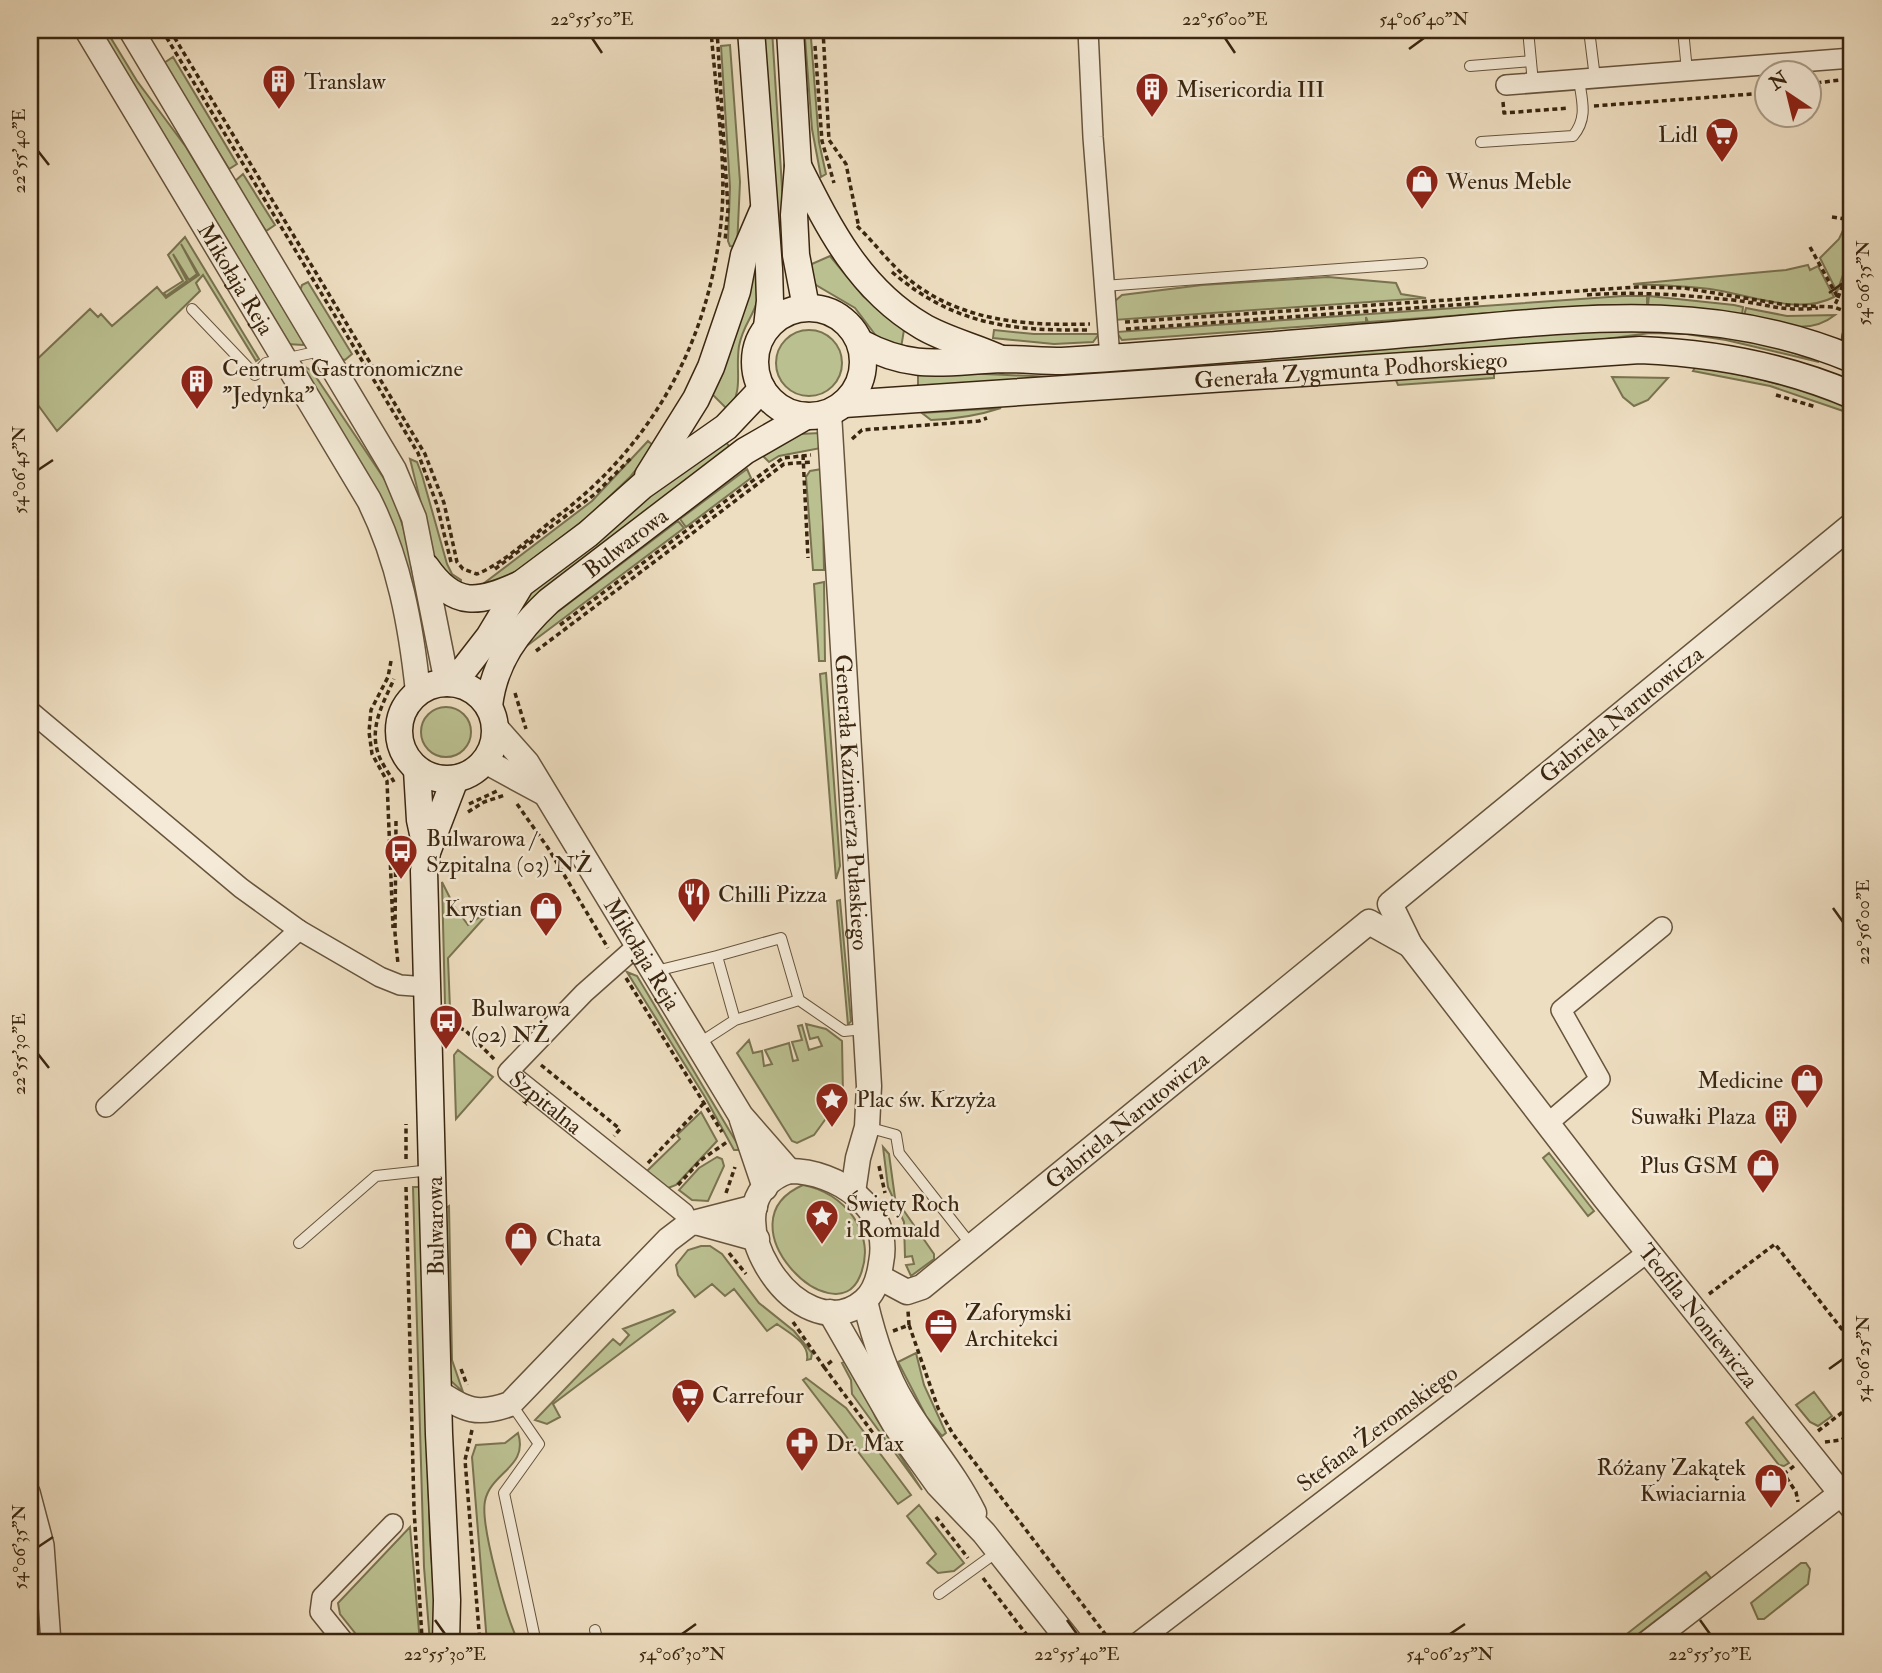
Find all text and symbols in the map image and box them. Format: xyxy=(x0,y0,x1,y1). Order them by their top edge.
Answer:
text: 22°55'50"E xyxy=(551,8,633,31)
text: 22°56'00"E xyxy=(1182,8,1268,31)
text: 54°06'40"N xyxy=(1379,8,1469,31)
north arrow xyxy=(1752,60,1822,130)
building icon: Translaw xyxy=(260,62,298,111)
text: N xyxy=(1764,66,1793,96)
place label: Translaw xyxy=(304,67,386,96)
building icon: Misericordia III xyxy=(1133,70,1171,119)
place label: Misericordia III xyxy=(1176,75,1325,104)
text: 22°55'40"E xyxy=(8,109,31,193)
supermarket icon: Lidl xyxy=(1703,115,1741,164)
place label: Lidl xyxy=(1658,120,1698,149)
shop icon: Wenus Meble xyxy=(1403,162,1441,211)
place label: Wenus Meble xyxy=(1445,167,1572,196)
street label: Mikołaja Reja xyxy=(191,218,281,341)
text: 54°06'35"N xyxy=(1852,240,1875,326)
street label: Generała Zygmunta Podhorskiego xyxy=(1193,345,1508,395)
place label: Centrum Gastronomiczne "Jedynka" xyxy=(222,354,463,409)
building icon: Centrum Gastronomiczne "Jedynka" xyxy=(178,362,216,411)
text: 54°06'45"N xyxy=(8,426,31,514)
street label: Bulwarowa xyxy=(578,501,674,585)
street label: Gabriela Narutowicza xyxy=(1533,639,1710,789)
street label: Generała Kazimierza Pułaskiego xyxy=(828,653,875,951)
place label: Bulwarowa / Szpitalna (03) NŻ xyxy=(426,824,592,880)
bus stop icon: Bulwarowa / Szpitalna (03) NŻ xyxy=(382,832,420,881)
restaurant icon: Chilli Pizza xyxy=(675,875,713,924)
text: 22°56'00"E xyxy=(1852,879,1875,965)
place label: Chilli Pizza xyxy=(718,880,828,909)
shop icon: Krystian xyxy=(527,889,565,938)
street label: Mikołaja Reja xyxy=(597,893,688,1016)
place label: Krystian xyxy=(444,894,522,923)
place label: Bulwarowa (02) NŻ xyxy=(471,994,571,1049)
bus stop icon: Bulwarowa (02) NŻ xyxy=(427,1002,465,1051)
text: 22°55'30"E xyxy=(8,1013,31,1095)
street label: Gabriela Narutowicza xyxy=(1039,1044,1215,1196)
shop icon: Medicine xyxy=(1788,1061,1826,1110)
street label: Szpitalna xyxy=(503,1065,588,1141)
place label: Medicine xyxy=(1697,1066,1783,1095)
place icon: Plac św. Krzyża xyxy=(813,1080,851,1129)
place label: Plac św. Krzyża xyxy=(856,1085,997,1114)
building icon: Suwałki Plaza xyxy=(1762,1097,1800,1146)
place label: Suwałki Plaza xyxy=(1631,1102,1757,1131)
shop icon: Plus GSM xyxy=(1744,1146,1782,1195)
place label: Plus GSM xyxy=(1640,1151,1738,1180)
street label: Bulwarowa xyxy=(420,1176,451,1276)
place label: Święty Roch i Romuald xyxy=(846,1189,959,1244)
place icon: Święty Roch i Romuald xyxy=(803,1197,841,1246)
shop icon: Chata xyxy=(502,1219,540,1268)
place label: Chata xyxy=(546,1224,602,1253)
street label: Teofila Noniewicza xyxy=(1632,1238,1765,1394)
place label: Zaforymski Architekci xyxy=(964,1298,1072,1353)
office icon: Zaforymski Architekci xyxy=(922,1306,960,1355)
text: 54°06'25"N xyxy=(1852,1315,1875,1403)
street label: Stefana Żeromskiego xyxy=(1291,1358,1464,1498)
supermarket icon: Carrefour xyxy=(669,1376,707,1425)
place label: Carrefour xyxy=(712,1381,804,1410)
pharmacy icon: Dr. Max xyxy=(783,1424,821,1473)
place label: Dr. Max xyxy=(826,1429,904,1458)
place label: Różany Zakątek Kwiaciarnia xyxy=(1597,1453,1747,1508)
shop icon: Różany Zakątek Kwiaciarnia xyxy=(1752,1461,1790,1510)
text: 54°06'35"N xyxy=(8,1504,31,1590)
text: 22°55'30"E xyxy=(404,1643,486,1666)
text: 54°06'30"N xyxy=(639,1643,725,1666)
text: 22°55'40"E xyxy=(1035,1643,1119,1666)
text: 54°06'25"N xyxy=(1406,1643,1494,1666)
text: 22°55'50"E xyxy=(1669,1643,1751,1666)

